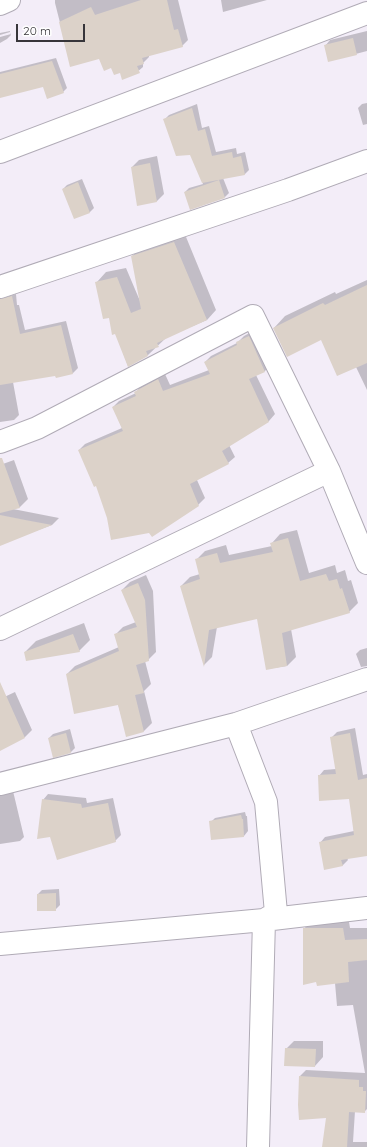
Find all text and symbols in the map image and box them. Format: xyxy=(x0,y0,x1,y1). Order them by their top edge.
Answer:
scale bar xyxy=(18,16,87,42)
text: 20 m xyxy=(23,23,51,38)

